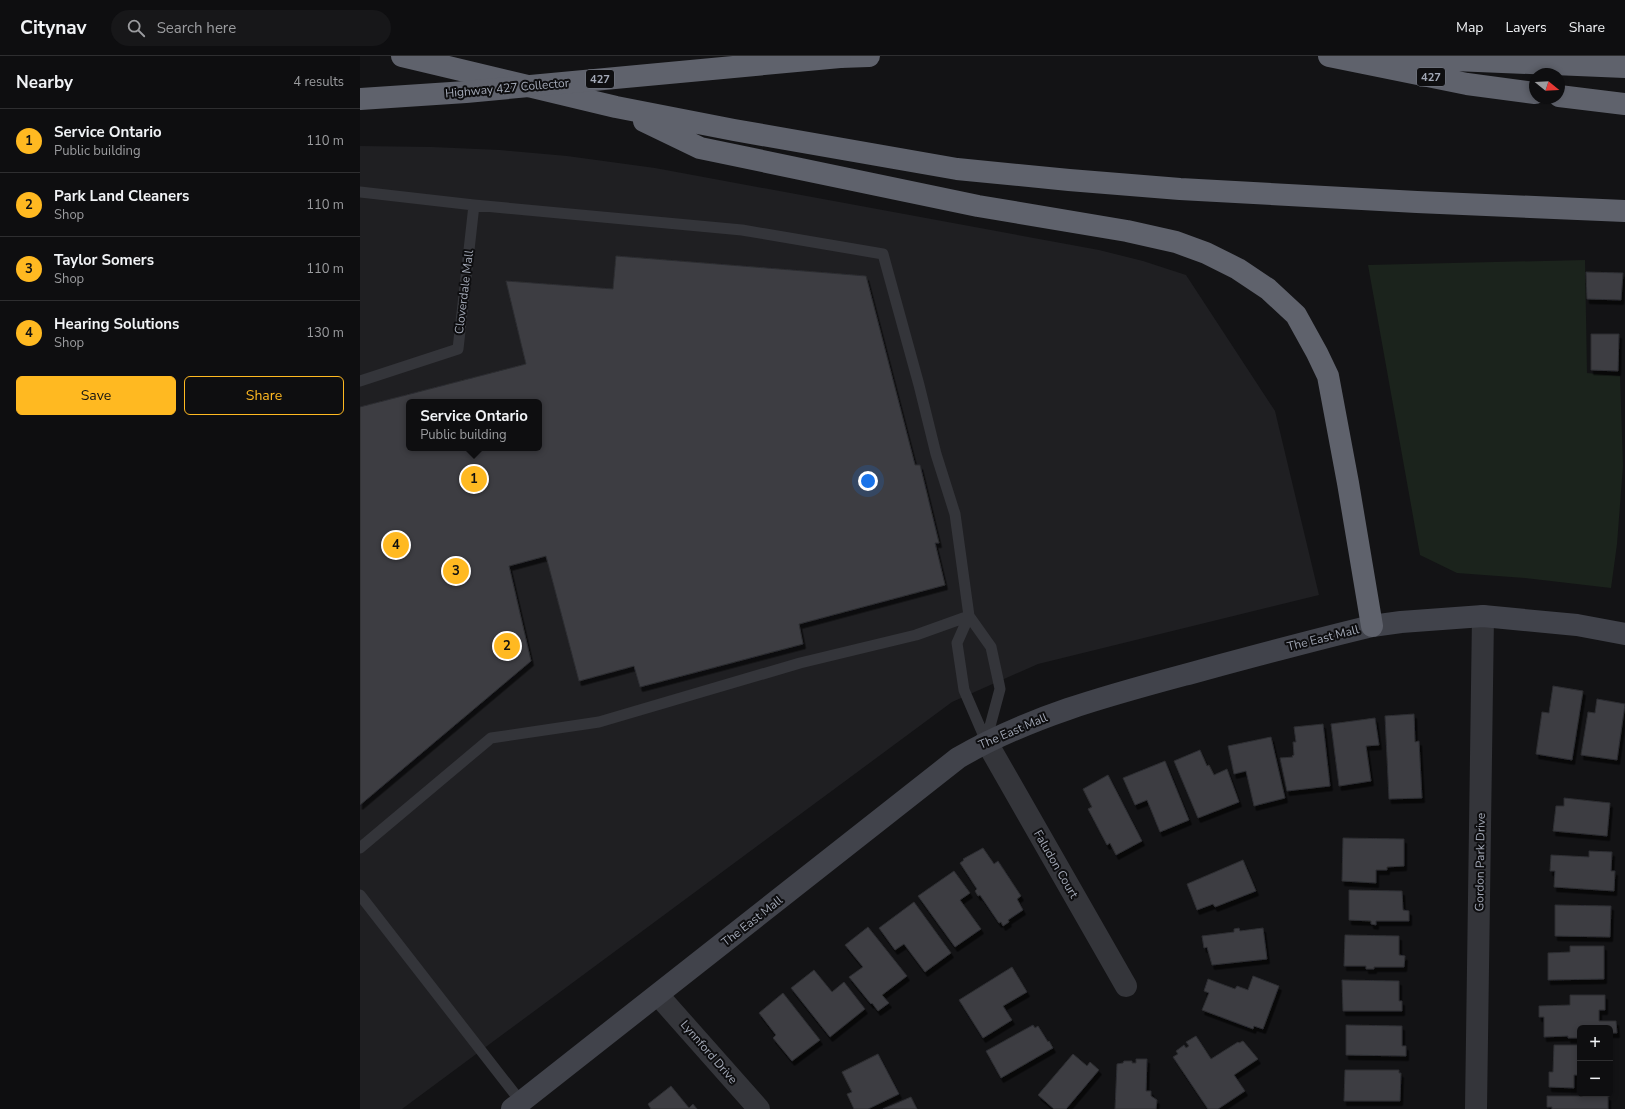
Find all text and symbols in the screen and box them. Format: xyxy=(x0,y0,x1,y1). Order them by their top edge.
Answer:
search box xyxy=(111,10,391,46)
text: Citynav xyxy=(20,15,87,41)
icon: search xyxy=(125,17,147,39)
text: Search here xyxy=(157,18,236,38)
text: Map xyxy=(1456,18,1483,37)
text: Layers xyxy=(1505,18,1547,37)
text: Share xyxy=(1569,18,1605,37)
road number: 427 xyxy=(1417,68,1445,86)
north arrow xyxy=(1529,68,1565,104)
road number: 427 xyxy=(586,70,614,88)
text: Nearby xyxy=(16,71,73,94)
text: 4 results xyxy=(293,73,344,91)
street label: Highway 427 Collector xyxy=(444,75,570,101)
text: Service Ontario xyxy=(54,122,162,142)
text: 1 xyxy=(25,132,33,150)
text: 110 m xyxy=(306,132,344,150)
text: Public building xyxy=(54,142,141,160)
text: Park Land Cleaners xyxy=(54,186,189,206)
text: 2 xyxy=(25,196,33,214)
text: 110 m xyxy=(306,196,344,214)
text: Shop xyxy=(54,206,84,224)
street label: Cloverdale Mall xyxy=(451,248,477,335)
text: Taylor Somers xyxy=(54,250,154,270)
text: 3 xyxy=(25,260,33,278)
text: 110 m xyxy=(306,260,344,278)
text: Shop xyxy=(54,270,84,288)
text: Hearing Solutions xyxy=(54,314,179,334)
text: 4 xyxy=(25,324,33,342)
text: 130 m xyxy=(306,324,344,342)
text: Shop xyxy=(54,334,84,352)
button: Save xyxy=(16,376,176,415)
button: Share xyxy=(184,376,344,415)
popup xyxy=(406,399,542,451)
text: Service Ontario xyxy=(420,406,528,426)
text: Public building xyxy=(420,426,507,444)
pin: 1 xyxy=(461,464,487,494)
your location xyxy=(858,471,878,491)
pin: 4 xyxy=(383,530,409,560)
pin: 3 xyxy=(443,556,469,586)
street label: The East Mall xyxy=(1285,621,1361,655)
pin: 2 xyxy=(494,631,520,661)
street label: The East Mall xyxy=(976,709,1050,753)
street label: Gordon Park Drive xyxy=(1471,813,1489,911)
street label: Faludon Court xyxy=(1030,827,1082,902)
street label: The East Mall xyxy=(718,892,786,950)
street label: Lynnford Drive xyxy=(677,1017,741,1087)
map controls xyxy=(1577,1025,1613,1097)
button: + xyxy=(1577,1025,1613,1061)
button: − xyxy=(1577,1061,1613,1097)

